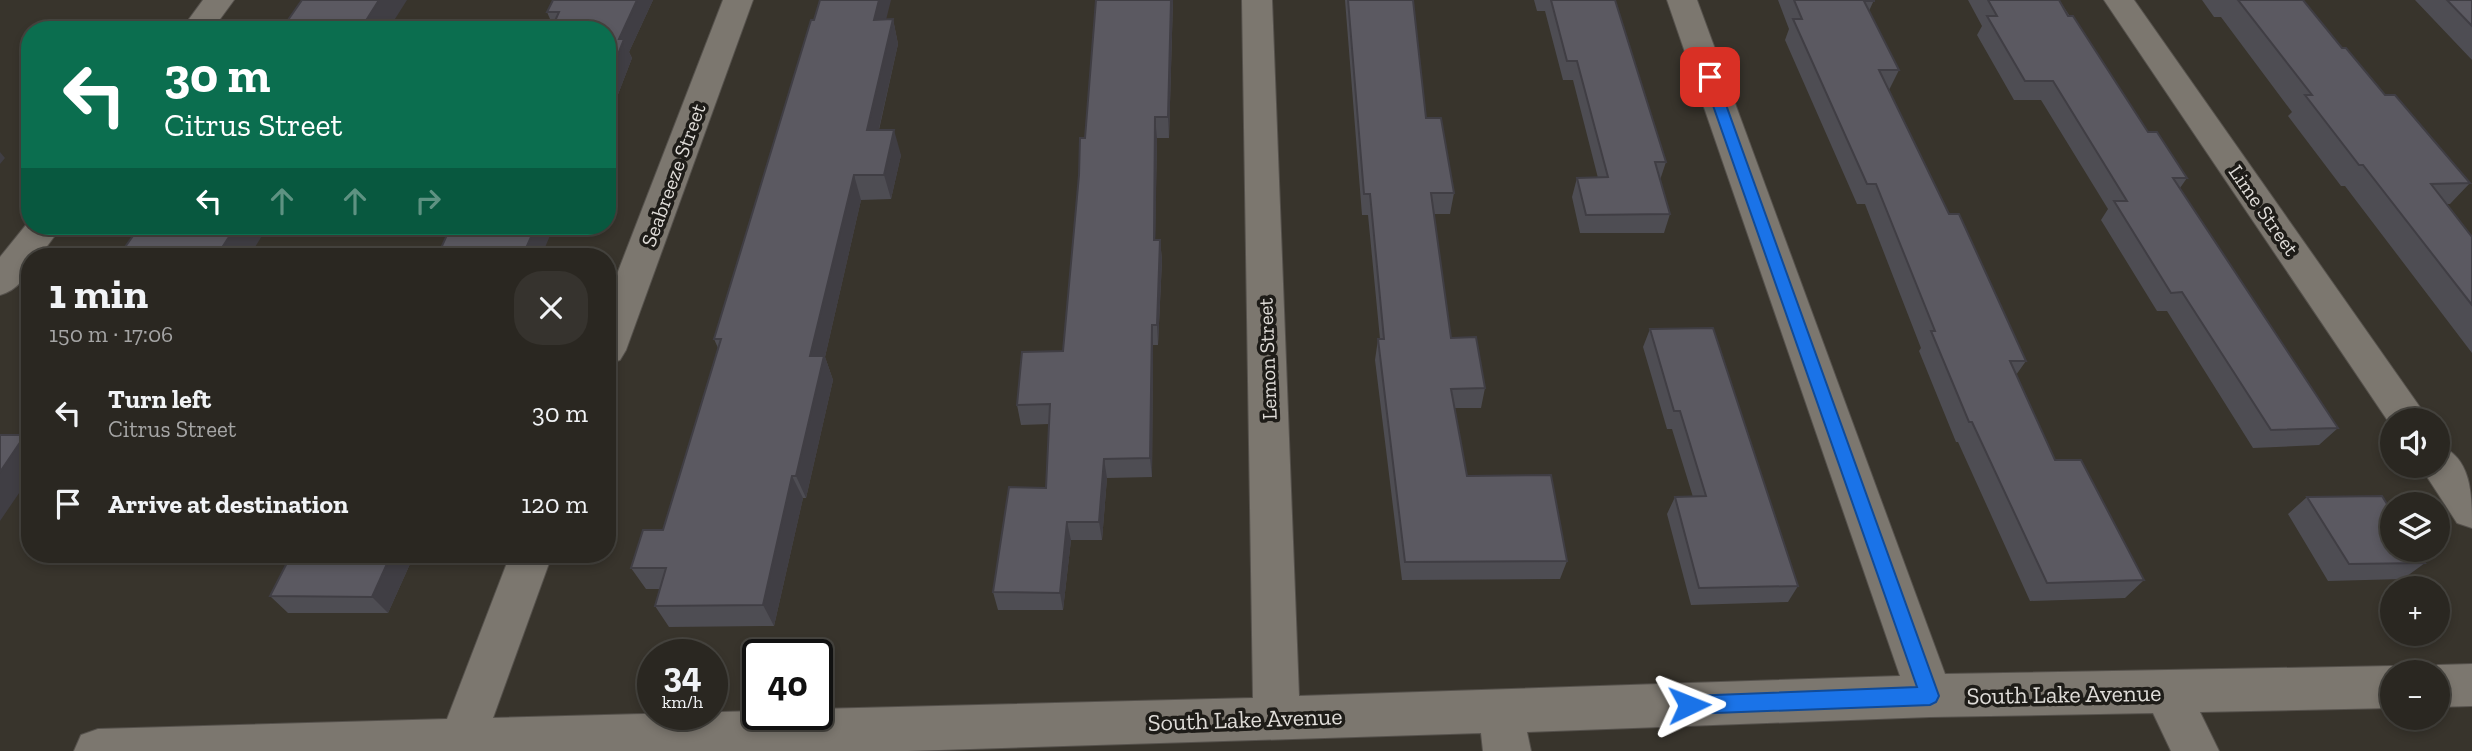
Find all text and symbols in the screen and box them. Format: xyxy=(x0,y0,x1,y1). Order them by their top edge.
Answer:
text: 30 m xyxy=(164,46,270,105)
pin xyxy=(1680,47,1740,107)
icon: left xyxy=(49,49,140,140)
icon: arrive xyxy=(1691,58,1729,96)
street label: Seabreeze Street xyxy=(635,100,711,250)
text: Citrus Street xyxy=(164,106,343,144)
street label: Lime Street xyxy=(2224,160,2305,261)
icon: left xyxy=(190,182,228,220)
icon: ahead xyxy=(263,182,301,220)
icon: ahead xyxy=(336,182,374,220)
icon: right xyxy=(409,182,447,220)
text: 1 min xyxy=(49,268,148,319)
button: close xyxy=(514,271,588,345)
street label: Lemon Street xyxy=(1252,297,1282,421)
text: 150 m · 17:06 xyxy=(49,320,173,348)
text: Turn left xyxy=(108,383,211,415)
icon: left xyxy=(49,394,87,432)
text: 30 m xyxy=(532,397,588,429)
map controls xyxy=(2380,408,2450,730)
button: sound xyxy=(2380,408,2450,478)
text: Citrus Street xyxy=(108,415,236,443)
icon: arrive xyxy=(49,485,87,523)
text: Arrive at destination xyxy=(108,488,348,520)
text: 120 m xyxy=(521,488,588,520)
button: layers xyxy=(2380,492,2450,562)
button: + xyxy=(2380,576,2450,646)
speed limit sign: 40 xyxy=(742,639,833,730)
text: 34 xyxy=(663,654,702,696)
button: − xyxy=(2380,660,2450,730)
position arrow xyxy=(1652,668,1726,742)
street label: South Lake Avenue xyxy=(1966,678,2162,710)
text: km/h xyxy=(662,691,703,713)
street label: South Lake Avenue xyxy=(1147,701,1343,737)

